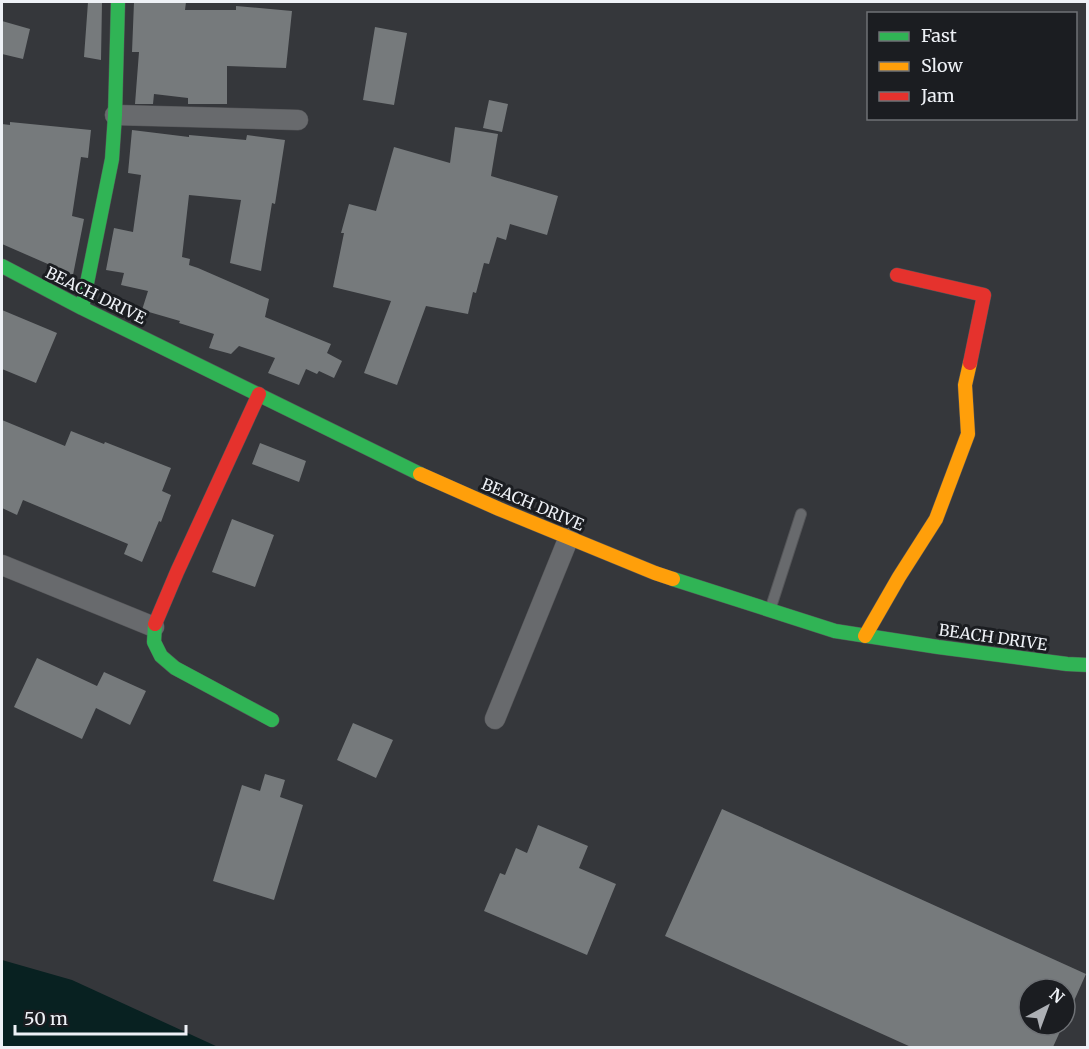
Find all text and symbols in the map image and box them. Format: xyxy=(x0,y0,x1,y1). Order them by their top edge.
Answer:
legend xyxy=(867,12,1077,120)
text: Fast xyxy=(921,24,957,47)
text: Slow xyxy=(921,54,964,77)
text: Jam xyxy=(920,84,955,107)
street label: BEACH DRIVE xyxy=(42,262,150,328)
street label: BEACH DRIVE xyxy=(479,473,588,535)
street label: BEACH DRIVE xyxy=(937,619,1049,655)
north arrow xyxy=(1017,977,1077,1037)
text: N xyxy=(1046,984,1068,1008)
scale bar xyxy=(15,998,186,1036)
text: 50 m xyxy=(24,1007,68,1030)

